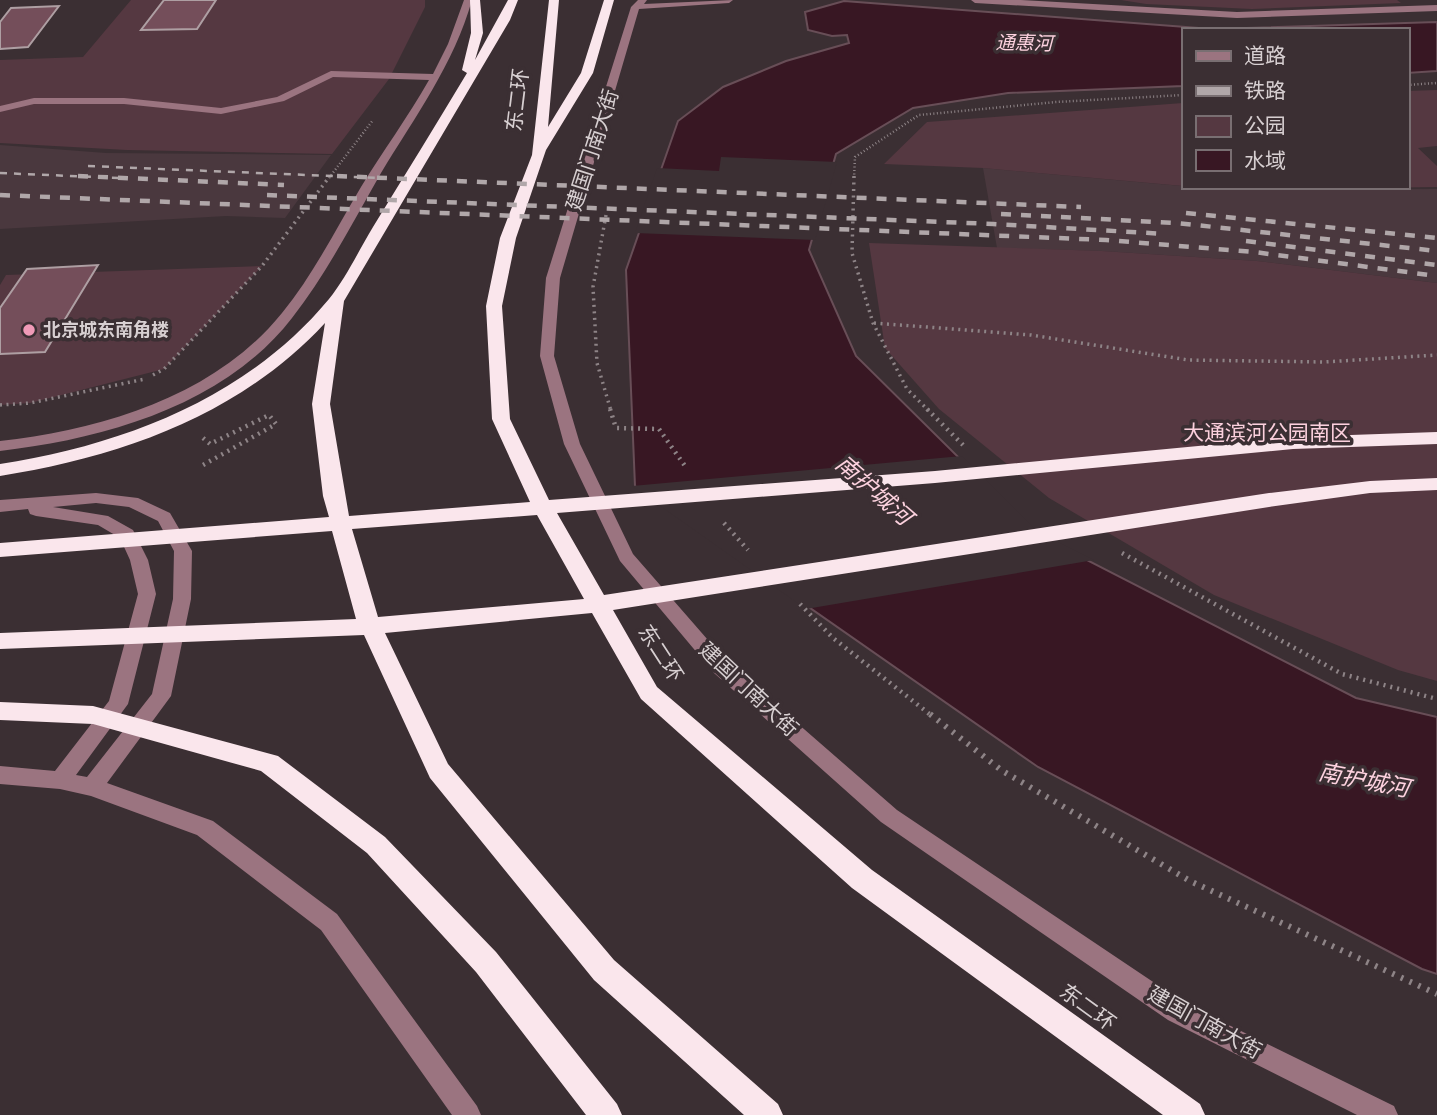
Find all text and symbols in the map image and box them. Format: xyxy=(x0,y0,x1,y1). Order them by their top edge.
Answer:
legend xyxy=(1182,28,1409,189)
water label: 通惠河 xyxy=(995,31,1057,55)
text: 道路 xyxy=(1244,43,1286,68)
street label: 东二环 xyxy=(501,67,533,133)
text: 铁路 xyxy=(1244,78,1286,103)
street label: 建国门南大街 xyxy=(561,86,623,214)
text: 公园 xyxy=(1244,113,1286,138)
text: 水域 xyxy=(1244,148,1286,173)
place label: 北京城东南角楼 xyxy=(43,319,169,341)
marker: 北京城东南角楼 xyxy=(21,322,37,338)
park label: 大通滨河公园南区 xyxy=(1183,420,1351,445)
water label: 南护城河 xyxy=(830,449,921,533)
street label: 东二环 xyxy=(633,620,689,686)
street label: 建国门南大街 xyxy=(694,637,804,741)
water label: 南护城河 xyxy=(1316,757,1416,803)
street label: 东二环 xyxy=(1055,978,1121,1036)
street label: 建国门南大街 xyxy=(1144,981,1266,1063)

